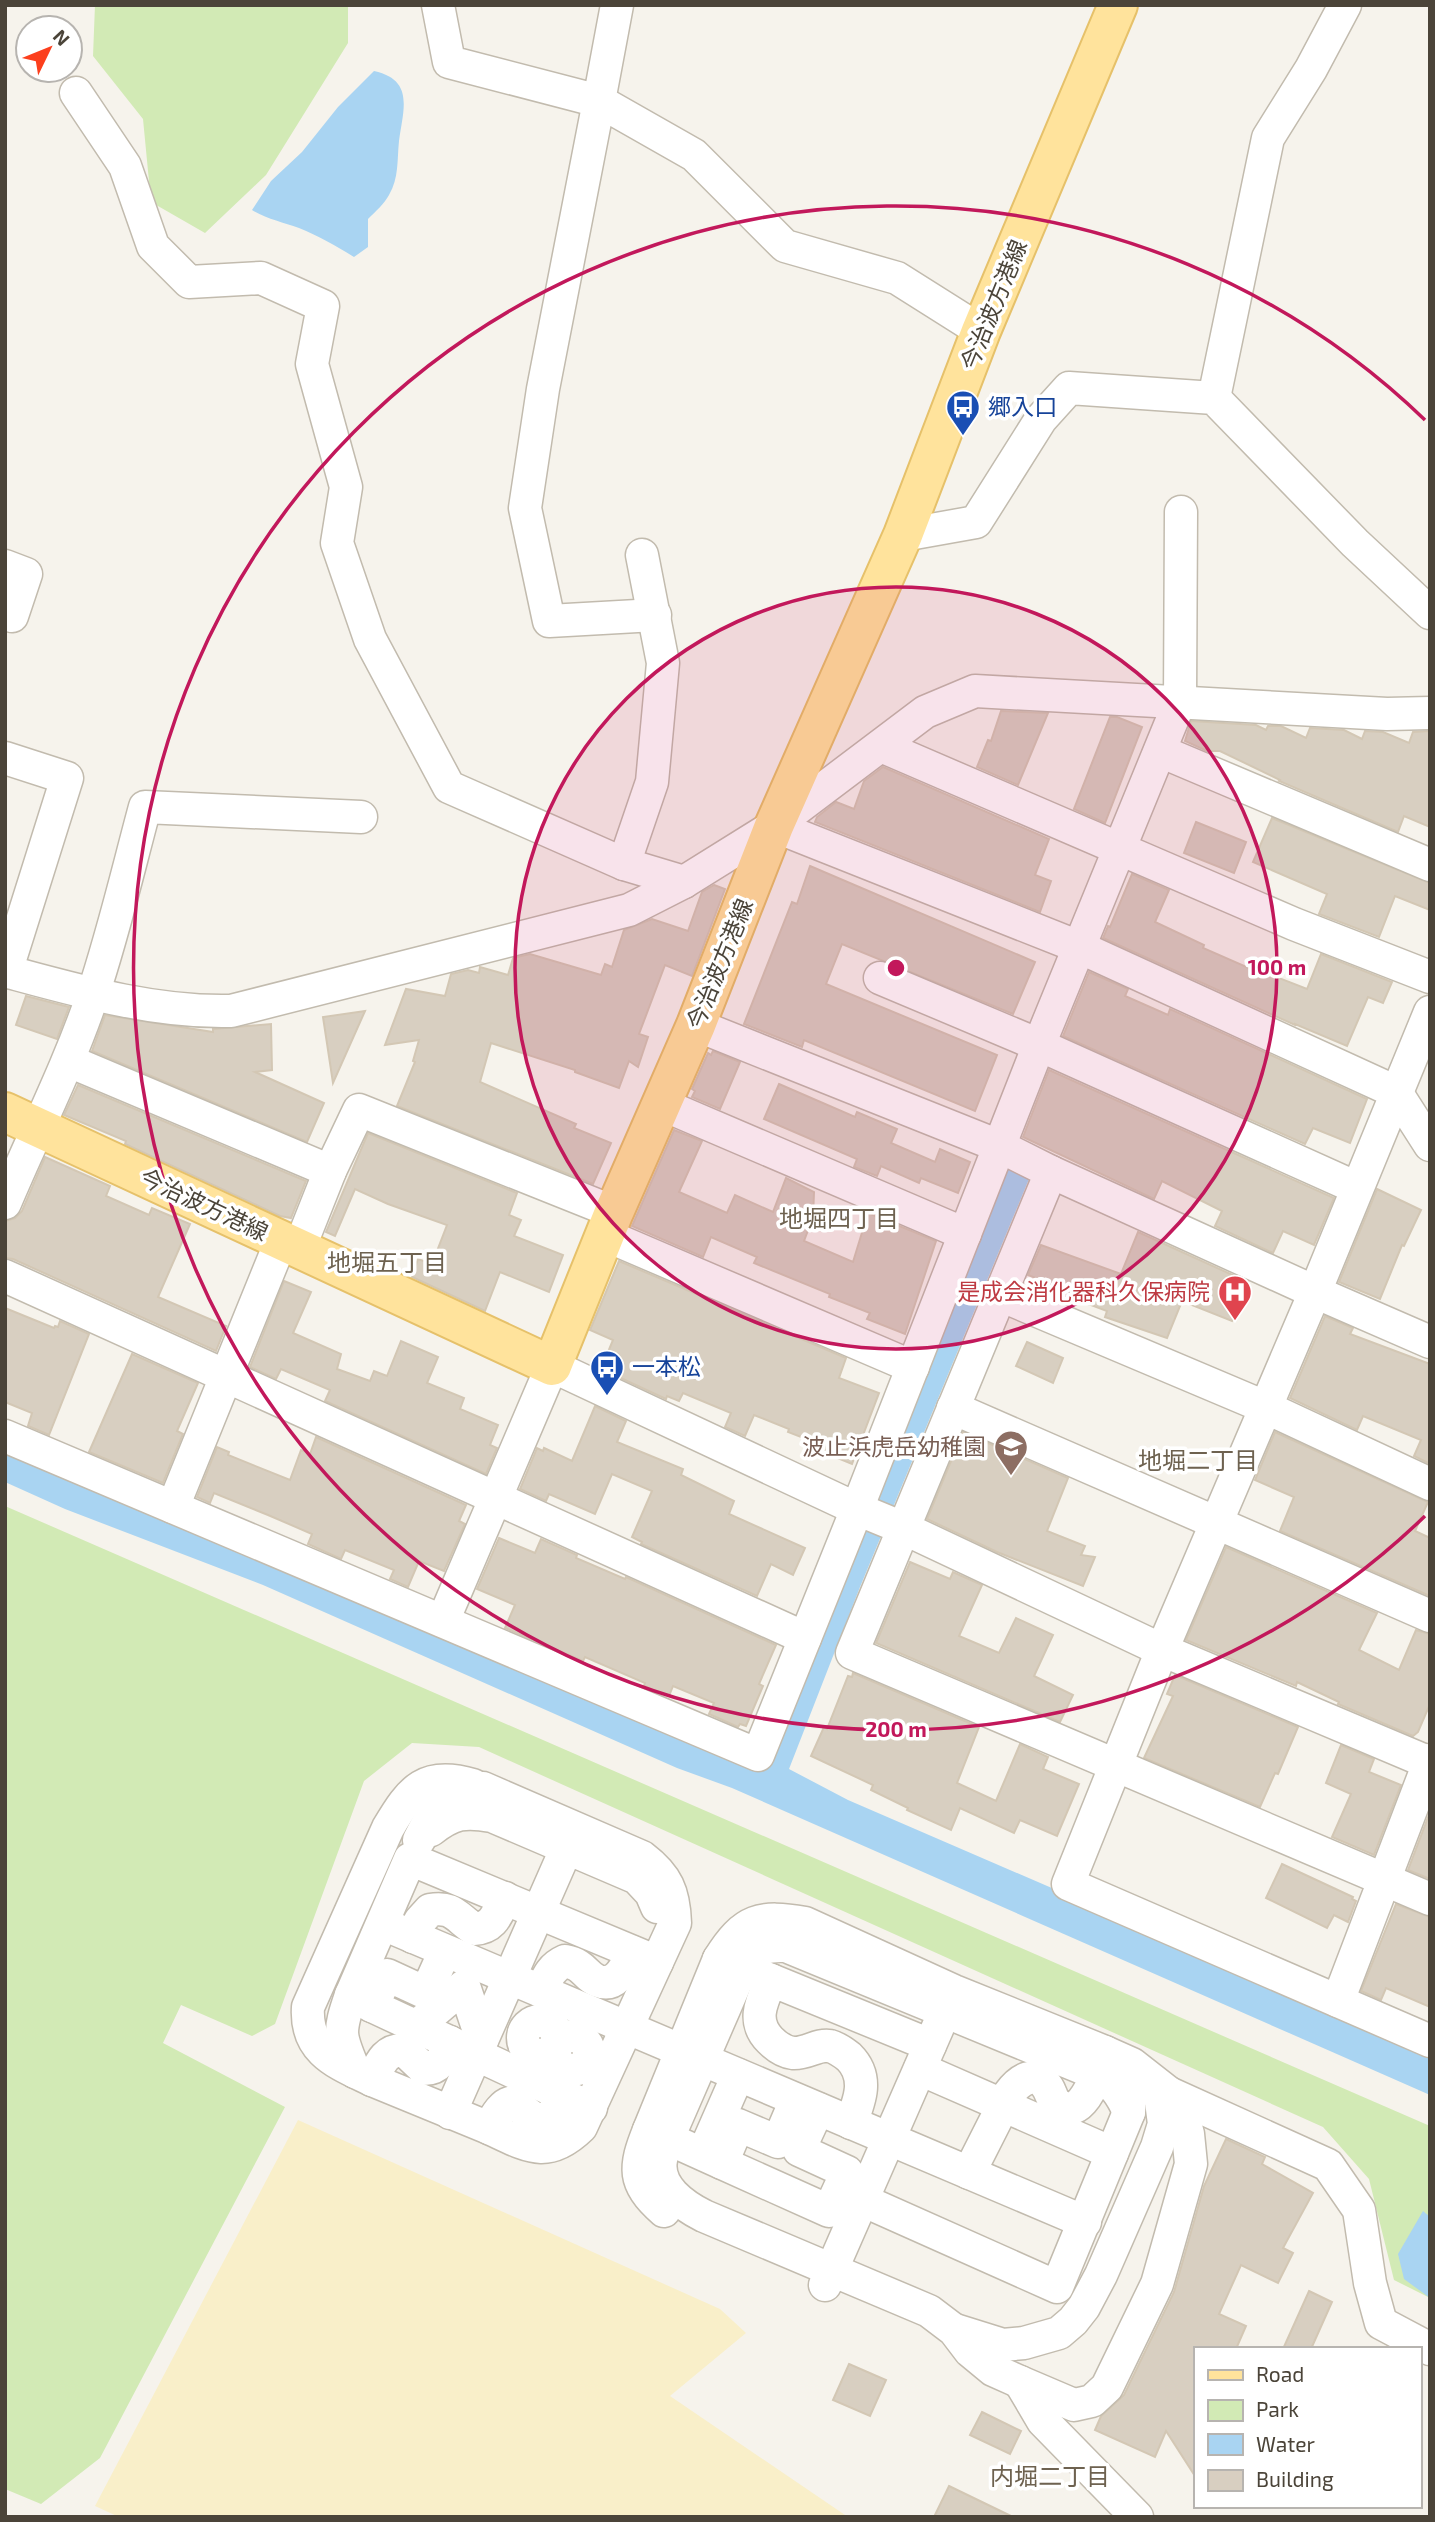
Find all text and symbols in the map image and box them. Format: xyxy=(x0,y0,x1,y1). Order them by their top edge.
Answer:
north arrow xyxy=(14,14,84,84)
text: N xyxy=(49,24,75,50)
street label: 今治波方港線 xyxy=(954,235,1032,374)
bus stop icon: 郷入口 xyxy=(944,388,982,437)
place label: 郷入口 xyxy=(988,392,1057,420)
street label: 今治波方港線 xyxy=(680,894,758,1033)
text: 100 m xyxy=(1248,954,1306,979)
centre of rings xyxy=(884,956,908,980)
street label: 今治波方港線 xyxy=(136,1162,273,1246)
district label: 地堀四丁目 xyxy=(779,1203,899,1232)
district label: 地堀五丁目 xyxy=(327,1247,447,1276)
hospital icon: 是成会消化器科久保病院 xyxy=(1216,1273,1254,1322)
place label: 是成会消化器科久保病院 xyxy=(957,1277,1210,1305)
bus stop icon: 一本松 xyxy=(588,1348,626,1397)
place label: 一本松 xyxy=(632,1352,701,1380)
school or university icon: 波止浜虎岳幼稚園 xyxy=(992,1428,1030,1477)
place label: 波止浜虎岳幼稚園 xyxy=(802,1432,986,1460)
district label: 地堀二丁目 xyxy=(1138,1445,1258,1474)
text: 200 m xyxy=(865,1716,927,1741)
legend xyxy=(1194,2347,1421,2508)
text: Road xyxy=(1256,2361,1304,2386)
text: Park xyxy=(1256,2396,1299,2421)
text: Water xyxy=(1256,2431,1315,2456)
district label: 内堀二丁目 xyxy=(990,2461,1110,2490)
text: Building xyxy=(1256,2466,1334,2491)

